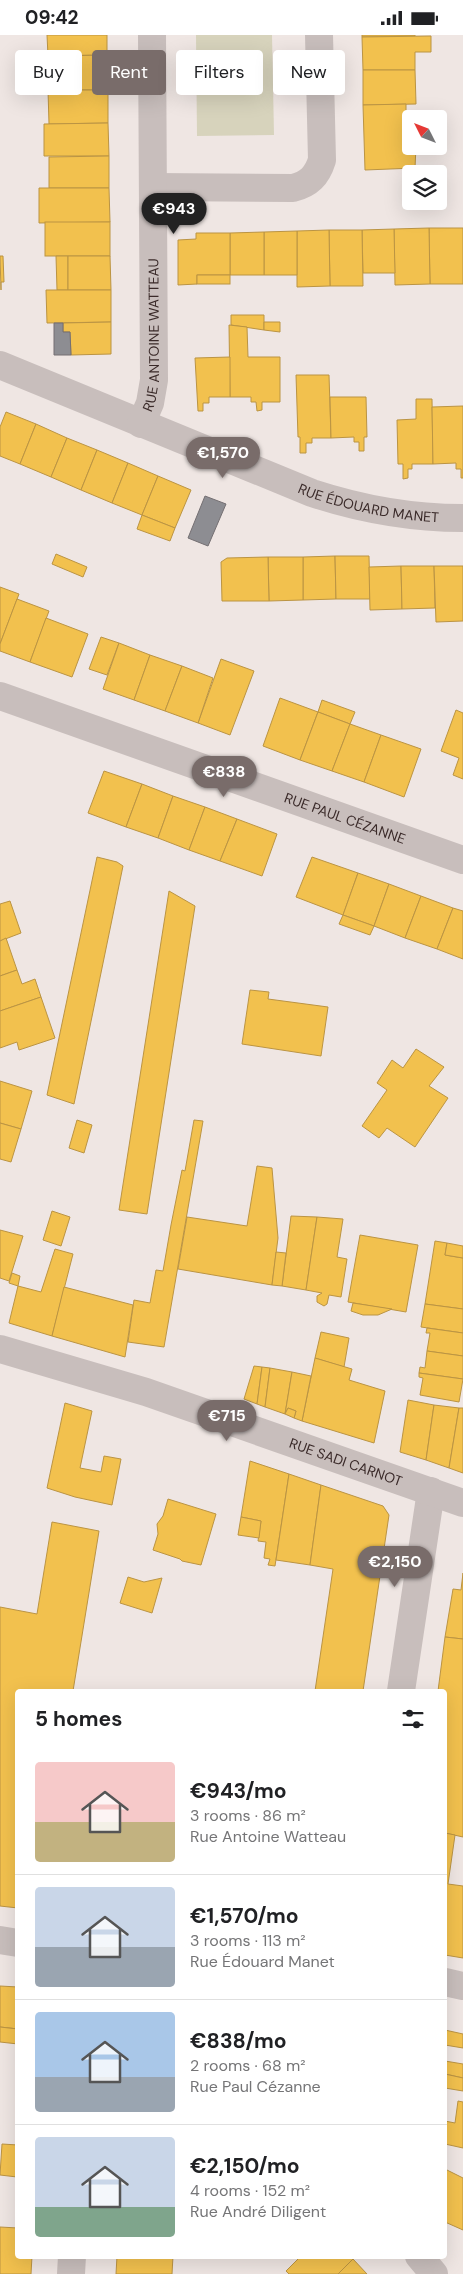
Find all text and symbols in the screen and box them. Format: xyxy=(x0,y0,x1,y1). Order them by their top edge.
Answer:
text: 09:42 xyxy=(25,5,79,30)
chip: Buy xyxy=(15,50,82,95)
chip: Rent xyxy=(92,50,166,95)
chip: Filters xyxy=(176,50,263,95)
chip: New xyxy=(273,50,345,95)
north arrow xyxy=(402,110,448,155)
map controls xyxy=(402,110,447,210)
button: layers xyxy=(402,165,447,210)
pin: €943 xyxy=(144,193,204,235)
text: €943 xyxy=(153,198,195,219)
street label: RUE ANTOINE WATTEAU xyxy=(138,258,163,414)
pin: €1,570 xyxy=(182,437,264,479)
text: €1,570 xyxy=(197,442,249,463)
street label: RUE ÉDOUARD MANET xyxy=(295,479,440,526)
pin: €838 xyxy=(194,755,254,798)
text: €838 xyxy=(203,761,245,782)
street label: RUE PAUL CÉZANNE xyxy=(282,788,408,848)
pin: €715 xyxy=(197,1399,257,1442)
text: €715 xyxy=(208,1405,246,1426)
street label: RUE SADI CARNOT xyxy=(287,1434,405,1490)
pin: €2,150 xyxy=(354,1545,436,1588)
text: €2,150 xyxy=(369,1551,421,1572)
text: 5 homes xyxy=(35,1705,122,1733)
icon: filters xyxy=(399,1705,427,1733)
text: €943/mo xyxy=(190,1777,287,1805)
icon: home xyxy=(75,1782,135,1842)
text: 3 rooms · 86 m² xyxy=(190,1805,306,1826)
text: Rue Antoine Watteau xyxy=(190,1826,346,1847)
text: €1,570/mo xyxy=(190,1902,299,1930)
icon: home xyxy=(75,1907,135,1967)
text: 3 rooms · 113 m² xyxy=(190,1930,306,1951)
text: Rue Édouard Manet xyxy=(190,1951,335,1972)
text: €838/mo xyxy=(190,2027,287,2055)
icon: home xyxy=(75,2032,135,2092)
text: 2 rooms · 68 m² xyxy=(190,2055,306,2076)
text: Rue Paul Cézanne xyxy=(190,2076,321,2097)
text: €2,150/mo xyxy=(190,2152,300,2180)
icon: home xyxy=(75,2157,135,2217)
text: 4 rooms · 152 m² xyxy=(190,2180,310,2201)
text: Rue André Diligent xyxy=(190,2201,326,2222)

